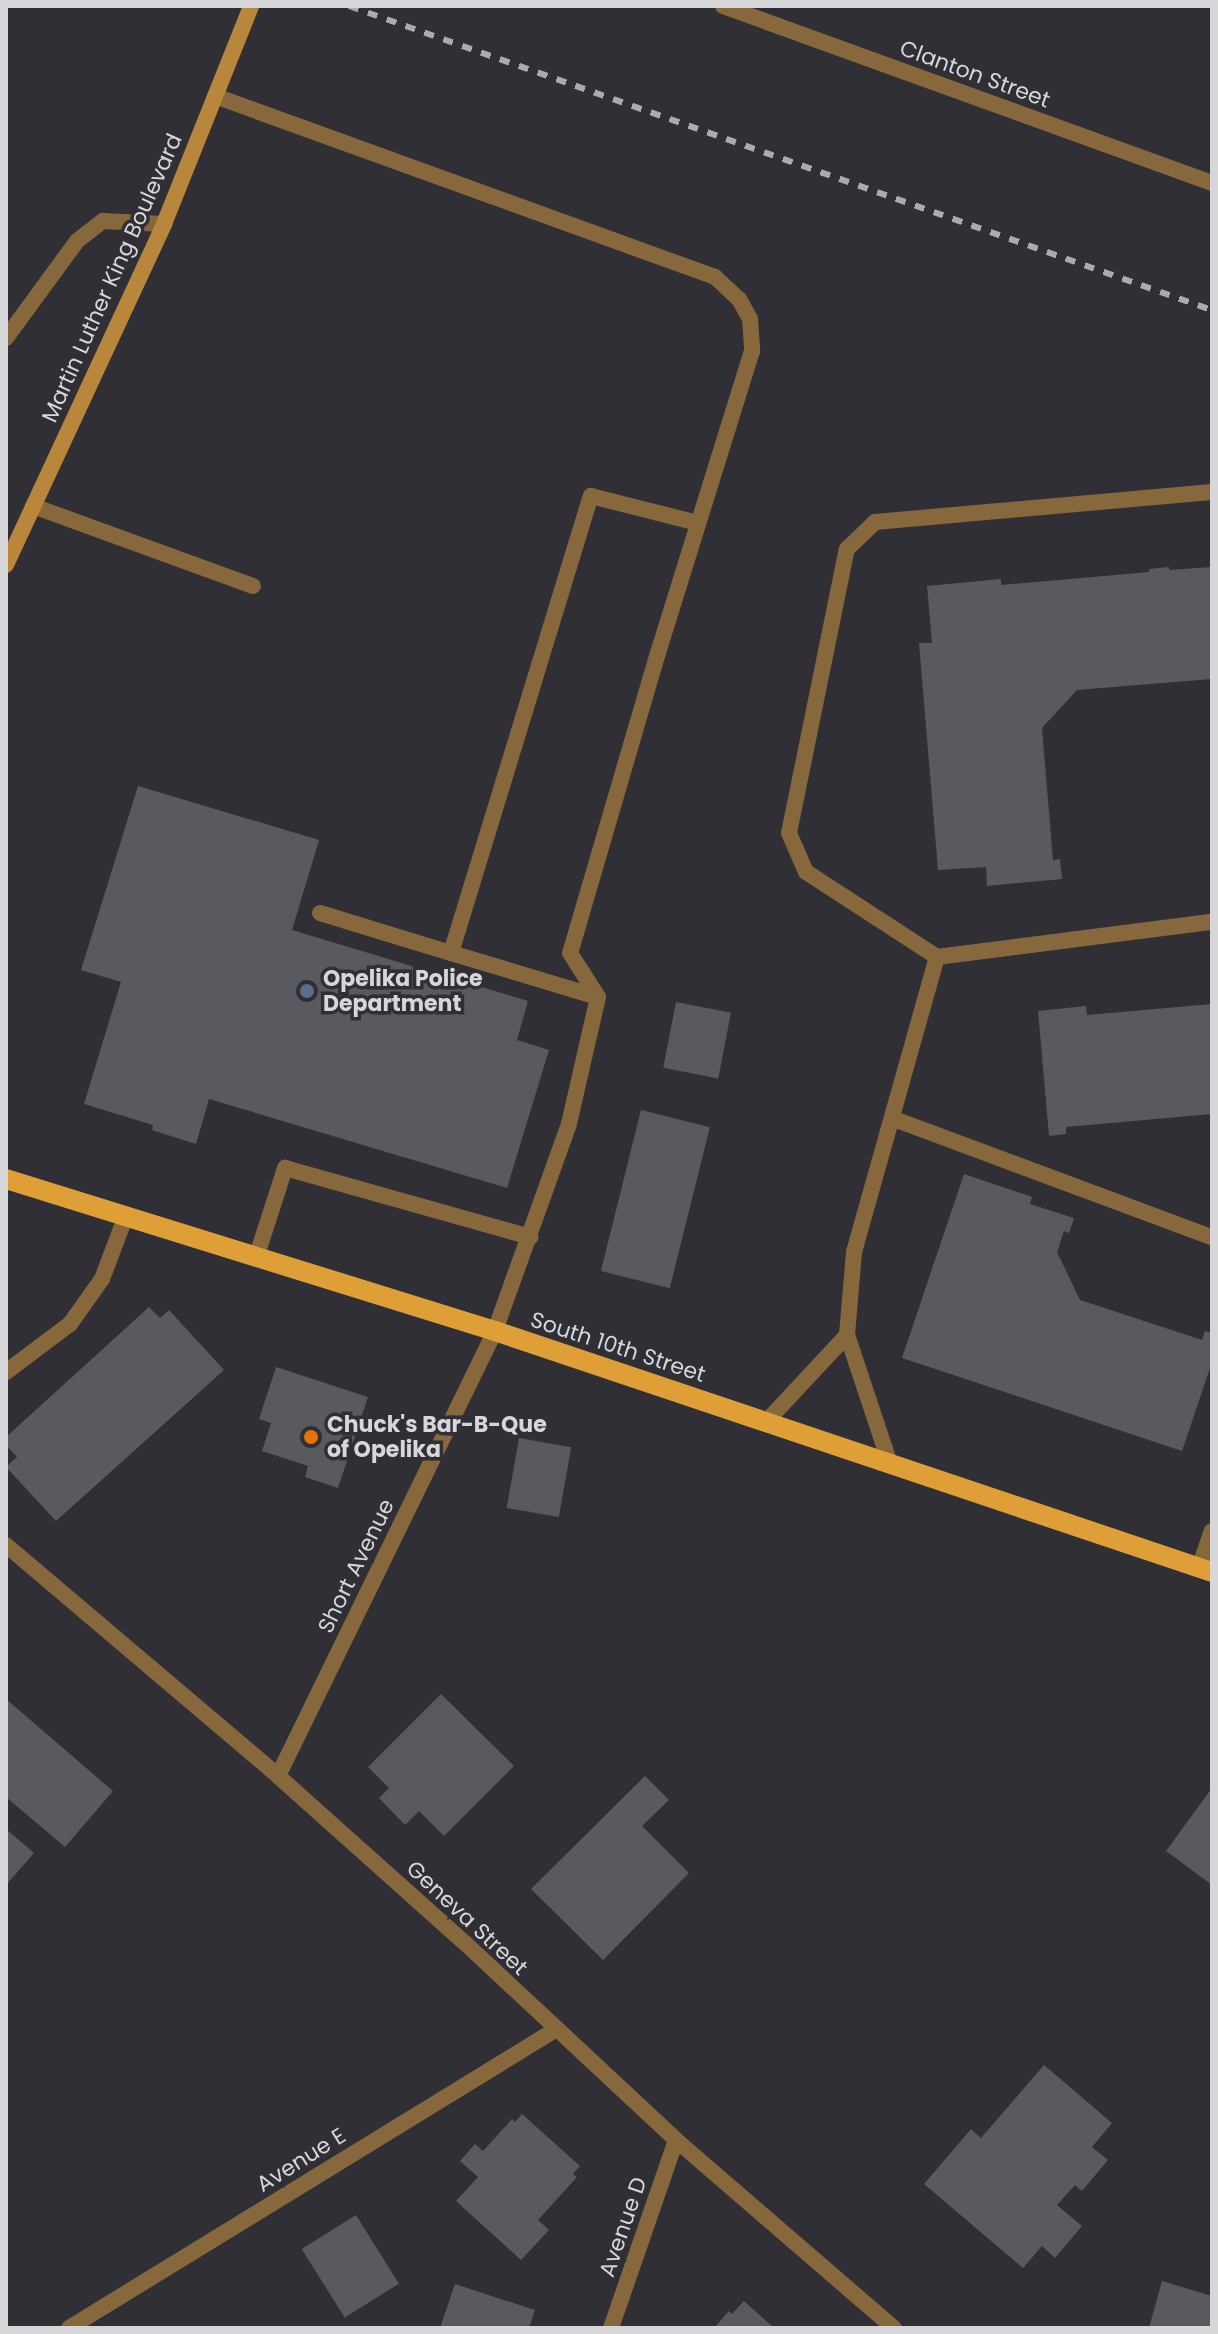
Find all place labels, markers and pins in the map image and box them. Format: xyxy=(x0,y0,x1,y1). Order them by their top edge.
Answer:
place label: Opelika Police Department xyxy=(323,965,483,1016)
marker: Opelika Police Department xyxy=(298,982,316,1000)
place label: Chuck's Bar-B-Que of Opelika xyxy=(327,1411,547,1462)
marker: Chuck's Bar-B-Que of Opelika xyxy=(302,1428,320,1446)

